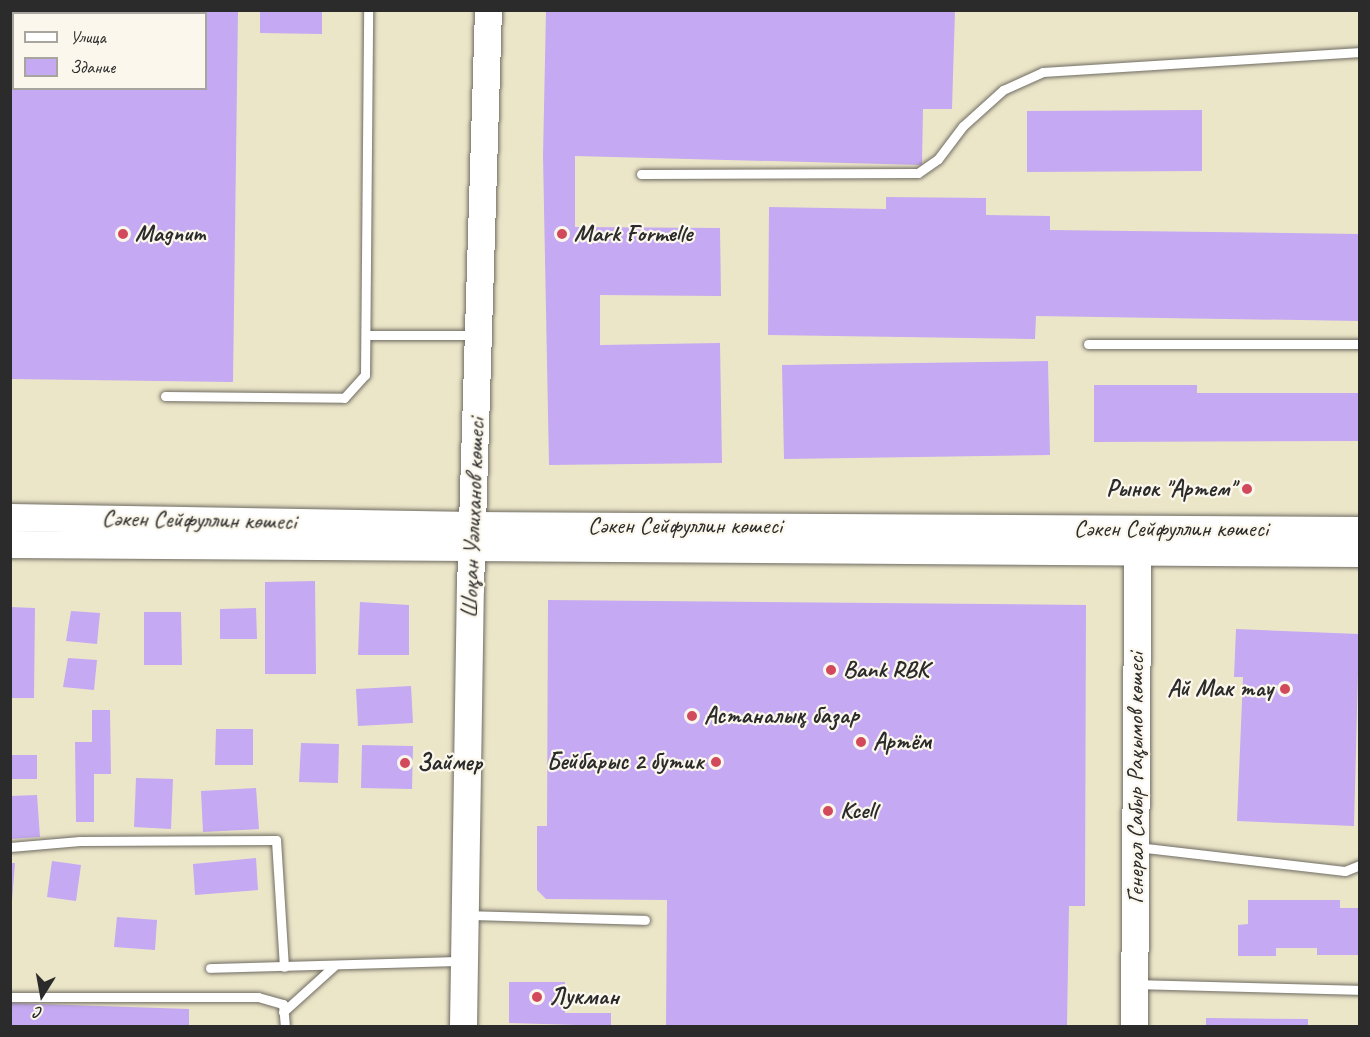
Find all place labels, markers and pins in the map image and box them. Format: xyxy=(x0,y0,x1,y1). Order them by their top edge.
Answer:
place label: Magnum xyxy=(135,220,205,248)
place label: Mark Formelle xyxy=(574,220,693,248)
marker: Magnum xyxy=(116,227,130,241)
marker: Mark Formelle xyxy=(555,227,569,241)
place label: Рынок "Артем" xyxy=(1106,475,1235,503)
marker: Рынок "Артем" xyxy=(1240,482,1254,496)
place label: Bank RBK xyxy=(843,656,929,684)
marker: Bank RBK xyxy=(824,663,838,677)
place label: Ай Мак тау xyxy=(1168,675,1273,703)
marker: Ай Мак тау xyxy=(1278,682,1292,696)
place label: Астаналық базар xyxy=(704,702,859,730)
marker: Астаналық базар xyxy=(685,709,699,723)
place label: Артём xyxy=(873,728,931,756)
marker: Артём xyxy=(854,735,868,749)
place label: Бейбарыс 2 бутик xyxy=(547,748,704,776)
place label: Займер xyxy=(417,749,482,777)
marker: Бейбарыс 2 бутик xyxy=(709,755,723,769)
marker: Займер xyxy=(398,756,412,770)
place label: Kcell xyxy=(840,797,877,825)
marker: Kcell xyxy=(821,804,835,818)
place label: Лукман xyxy=(549,983,619,1011)
marker: Лукман xyxy=(530,990,544,1004)

